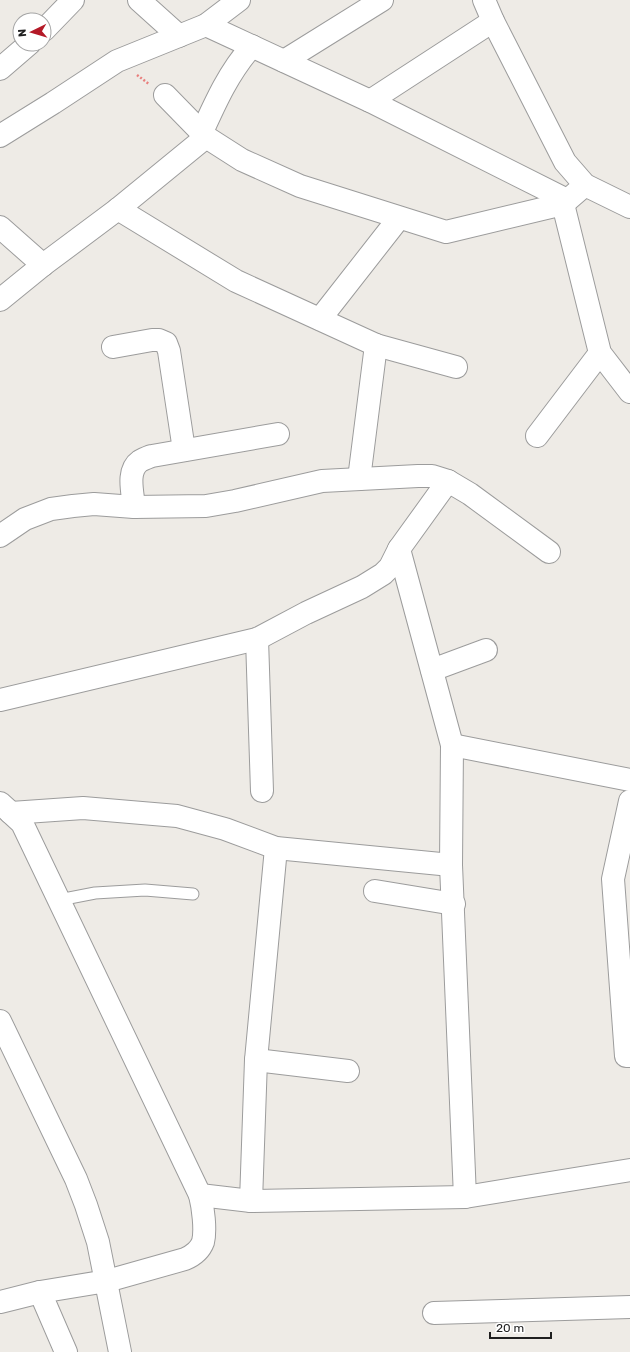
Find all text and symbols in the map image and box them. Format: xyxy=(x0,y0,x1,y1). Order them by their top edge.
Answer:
north arrow xyxy=(12,12,52,52)
text: N xyxy=(16,28,29,37)
scale bar xyxy=(490,1314,551,1340)
text: 20 m xyxy=(496,1321,524,1335)

